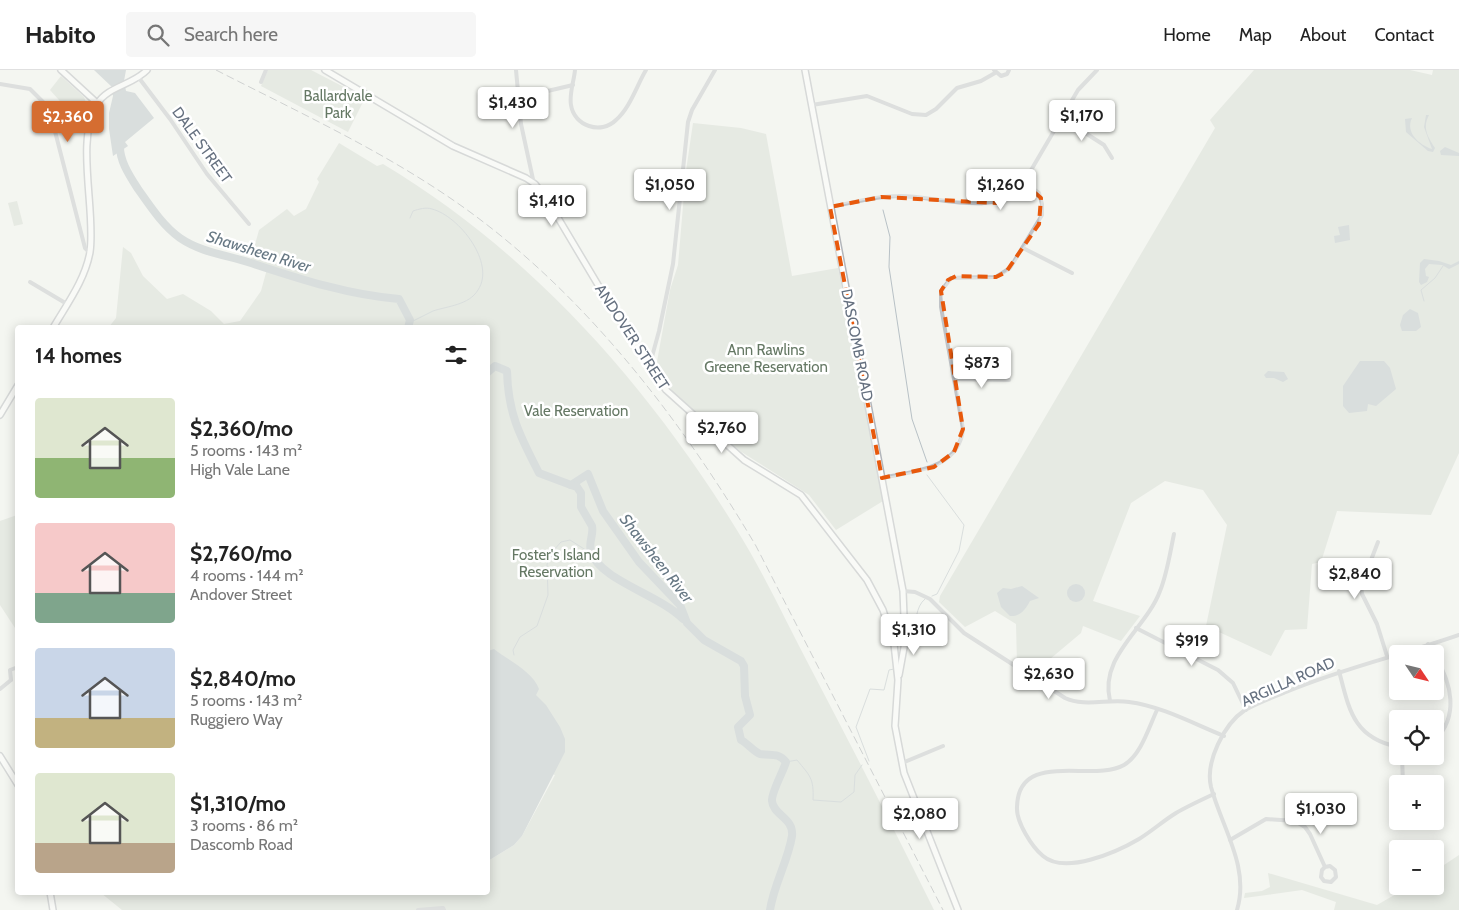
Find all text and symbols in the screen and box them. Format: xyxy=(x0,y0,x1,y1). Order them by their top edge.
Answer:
search box xyxy=(126,12,476,57)
text: Habito xyxy=(25,20,96,49)
icon: search xyxy=(144,21,172,49)
text: Search here xyxy=(184,23,278,46)
text: Home xyxy=(1163,24,1211,46)
text: Map xyxy=(1239,24,1272,46)
text: About xyxy=(1300,24,1346,46)
text: Contact xyxy=(1374,24,1434,46)
park label: Ballardvale Park xyxy=(304,87,373,122)
pin: $1,430 xyxy=(472,87,554,129)
text: $1,430 xyxy=(489,93,537,112)
pin: $2,360 xyxy=(27,100,109,143)
pin: $1,170 xyxy=(1041,100,1123,142)
street label: DALE STREET xyxy=(168,103,236,187)
text: $1,170 xyxy=(1060,106,1104,125)
text: $2,360 xyxy=(43,107,93,126)
pin: $1,050 xyxy=(629,168,711,211)
pin: $1,260 xyxy=(960,168,1042,211)
text: $1,050 xyxy=(645,175,695,194)
text: $1,260 xyxy=(977,175,1025,194)
pin: $1,410 xyxy=(511,184,593,227)
text: $1,410 xyxy=(529,191,575,210)
water label: Shawsheen River xyxy=(205,227,314,277)
street label: ANDOVER STREET xyxy=(591,281,673,393)
street label: DASCOMB ROAD xyxy=(837,287,877,403)
icon: filters xyxy=(442,341,470,369)
park label: Ann Rawlins Greene Reservation xyxy=(704,341,828,376)
text: 14 homes xyxy=(35,343,122,368)
pin: $873 xyxy=(952,346,1012,389)
text: $873 xyxy=(964,353,1000,372)
park label: Vale Reservation xyxy=(524,402,628,420)
pin: $2,760 xyxy=(681,412,763,454)
text: $2,360/mo xyxy=(190,416,293,441)
icon: home xyxy=(75,418,135,478)
text: $2,760 xyxy=(697,418,747,437)
text: 5 rooms · 143 m² xyxy=(190,441,302,460)
text: High Vale Lane xyxy=(190,460,290,479)
water label: Shawsheen River xyxy=(616,510,698,607)
text: $2,760/mo xyxy=(190,541,292,566)
icon: home xyxy=(75,543,135,603)
park label: Foster's Island Reservation xyxy=(512,546,600,581)
pin: $2,840 xyxy=(1314,558,1396,600)
text: $2,840 xyxy=(1329,564,1381,583)
text: 4 rooms · 144 m² xyxy=(190,566,304,585)
text: Andover Street xyxy=(190,585,292,604)
pin: $1,310 xyxy=(873,614,955,656)
text: $1,310 xyxy=(892,620,936,639)
pin: $919 xyxy=(1162,624,1222,667)
text: $919 xyxy=(1175,631,1209,650)
north arrow xyxy=(1389,645,1444,700)
map controls xyxy=(1389,645,1444,895)
street label: ARGILLA ROAD xyxy=(1238,653,1338,711)
pin: $2,630 xyxy=(1008,658,1090,700)
text: $2,630 xyxy=(1024,664,1074,683)
text: $2,840/mo xyxy=(190,666,296,691)
icon: home xyxy=(75,668,135,728)
text: 5 rooms · 143 m² xyxy=(190,691,302,710)
text: Ruggiero Way xyxy=(190,710,283,729)
button: locate xyxy=(1389,710,1444,765)
button: + xyxy=(1389,775,1444,830)
text: $1,310/mo xyxy=(190,791,286,816)
pin: $1,030 xyxy=(1280,792,1362,835)
icon: home xyxy=(75,793,135,853)
pin: $2,080 xyxy=(879,798,961,840)
text: $1,030 xyxy=(1296,799,1346,818)
text: $2,080 xyxy=(893,804,947,823)
text: 3 rooms · 86 m² xyxy=(190,816,298,835)
text: Dascomb Road xyxy=(190,835,293,854)
button: − xyxy=(1389,840,1444,895)

